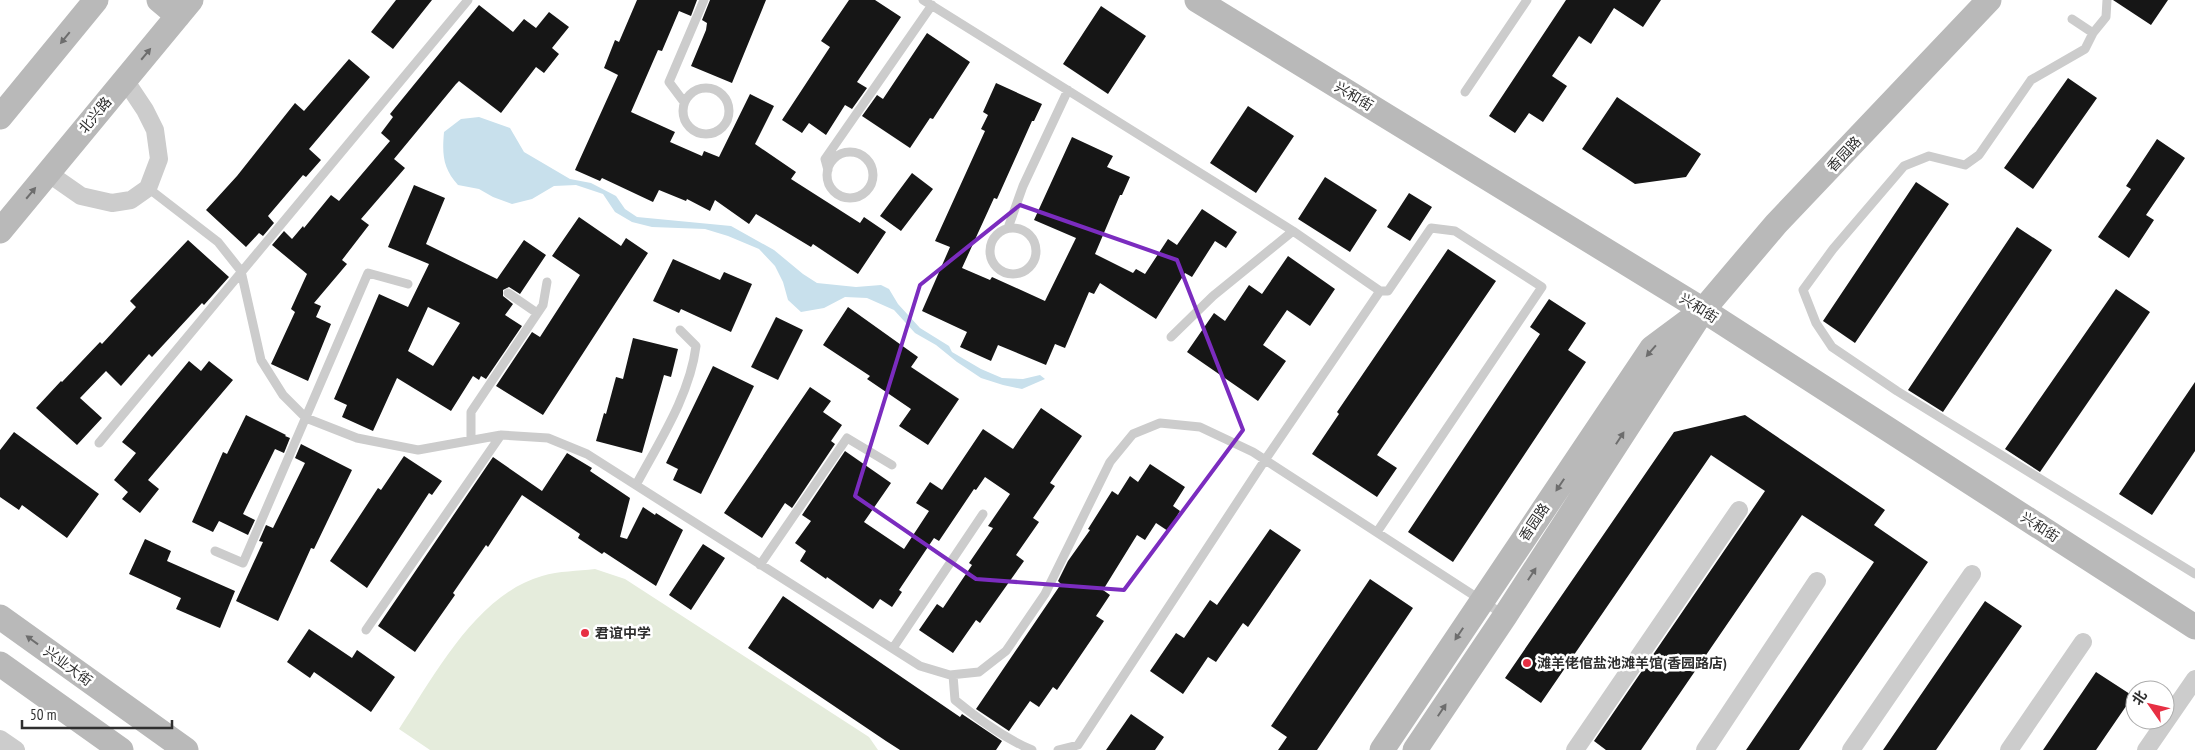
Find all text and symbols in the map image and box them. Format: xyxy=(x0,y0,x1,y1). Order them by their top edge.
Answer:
one-way arrow xyxy=(60,31,71,44)
one-way arrow xyxy=(140,48,151,61)
street label: 兴和街 xyxy=(1331,77,1377,115)
street label: 北兴路 xyxy=(75,93,115,137)
street label: 香园路 xyxy=(1823,133,1865,175)
one-way arrow xyxy=(26,187,37,200)
street label: 兴和街 xyxy=(1676,289,1722,327)
one-way arrow xyxy=(1645,344,1657,356)
one-way arrow xyxy=(1616,431,1625,445)
one-way arrow xyxy=(1555,478,1564,492)
street label: 香园路 xyxy=(1515,500,1553,544)
street label: 兴和街 xyxy=(2017,508,2063,546)
one-way arrow xyxy=(1527,568,1537,581)
place label: 君谊中学 xyxy=(595,624,651,642)
marker: 君谊中学 xyxy=(579,627,591,639)
one-way arrow xyxy=(1454,628,1464,641)
one-way arrow xyxy=(25,635,39,645)
street label: 兴业大街 xyxy=(40,642,96,690)
place label: 滩羊佬倌盐池滩羊馆(香园路店) xyxy=(1537,654,1727,672)
marker: 滩羊佬倌盐池滩羊馆(香园路店) xyxy=(1521,657,1533,669)
north arrow xyxy=(2125,680,2175,730)
text: 北 xyxy=(2128,687,2151,709)
scale bar xyxy=(22,698,172,730)
one-way arrow xyxy=(1437,703,1447,716)
text: 50 m xyxy=(30,705,56,724)

